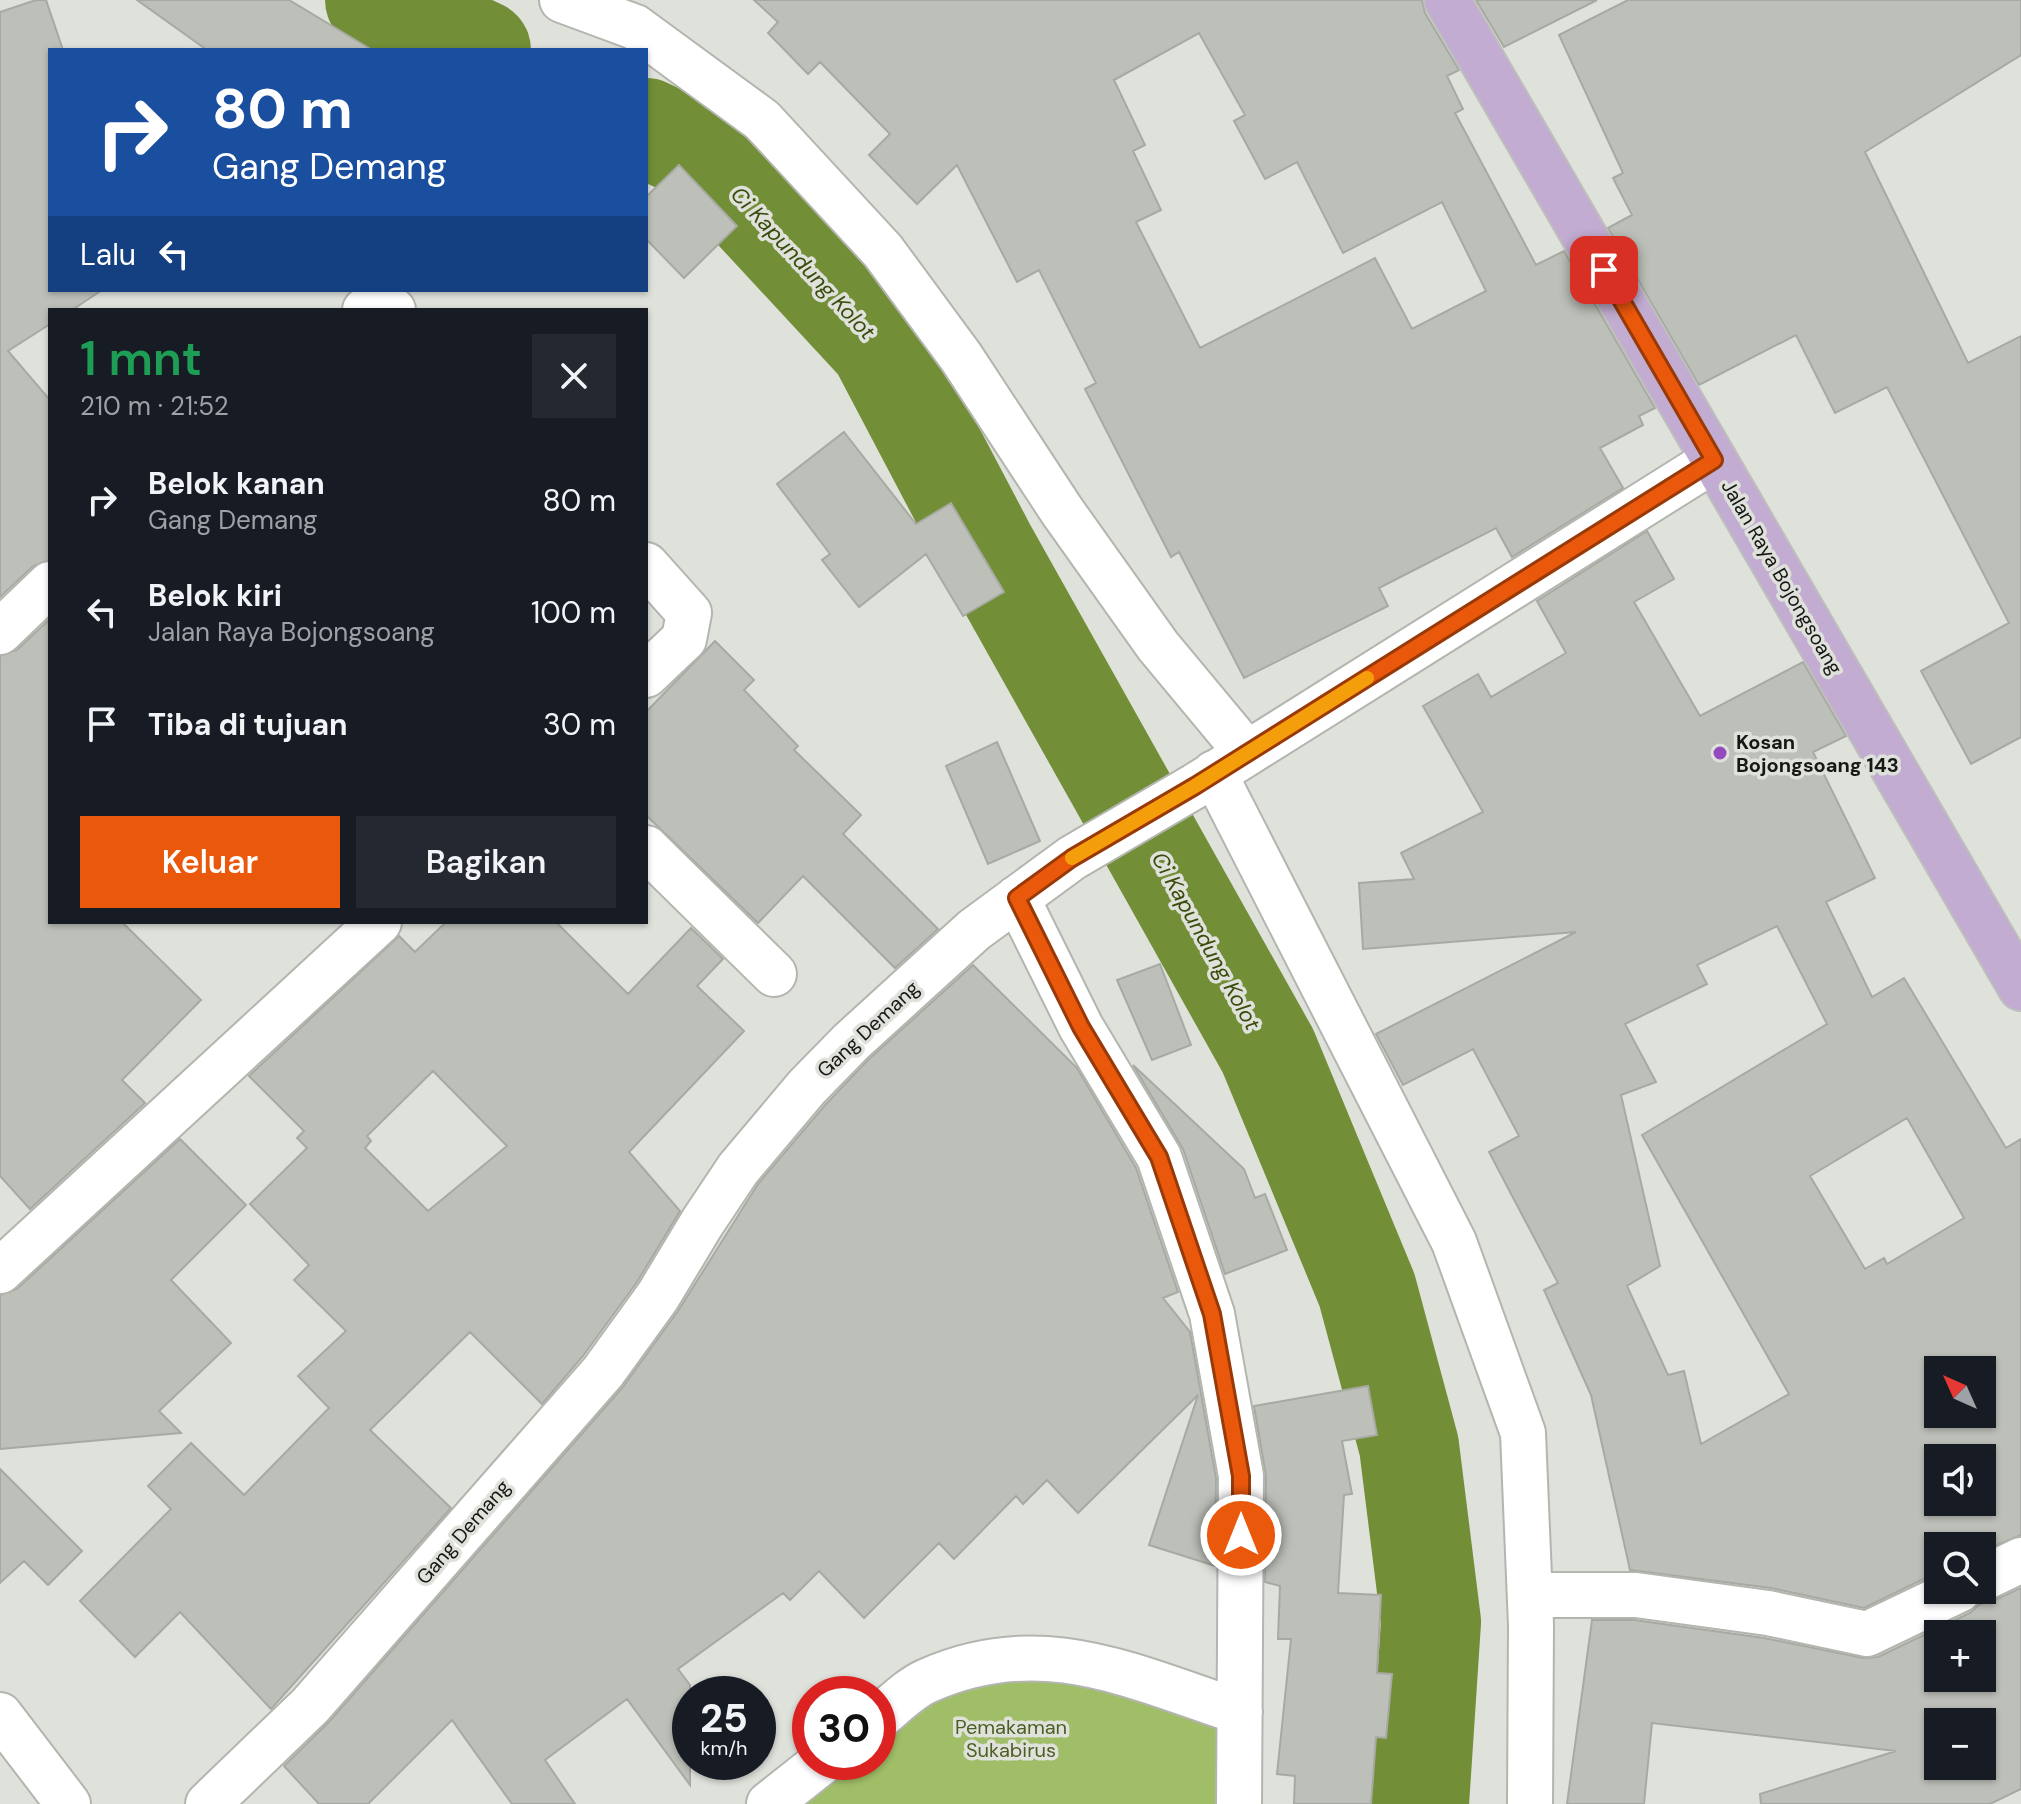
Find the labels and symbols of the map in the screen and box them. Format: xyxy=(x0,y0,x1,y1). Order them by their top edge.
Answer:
water label: Ci Kapundung Kolot xyxy=(724,180,882,346)
pin xyxy=(1570,236,1638,304)
street label: Jalan Raya Bojongsoang xyxy=(1716,475,1848,679)
place label: Kosan Bojongsoang 143 xyxy=(1736,729,1899,778)
marker: Kosan Bojongsoang 143 xyxy=(1711,744,1729,762)
water label: Ci Kapundung Kolot xyxy=(1145,847,1267,1036)
street label: Gang Demang xyxy=(811,975,925,1083)
north arrow xyxy=(1924,1356,1996,1428)
street label: Gang Demang xyxy=(410,1474,516,1590)
position arrow xyxy=(1199,1493,1283,1577)
speed limit sign: 30 xyxy=(792,1676,896,1780)
park label: Pemakaman Sukabirus xyxy=(955,1714,1067,1763)

